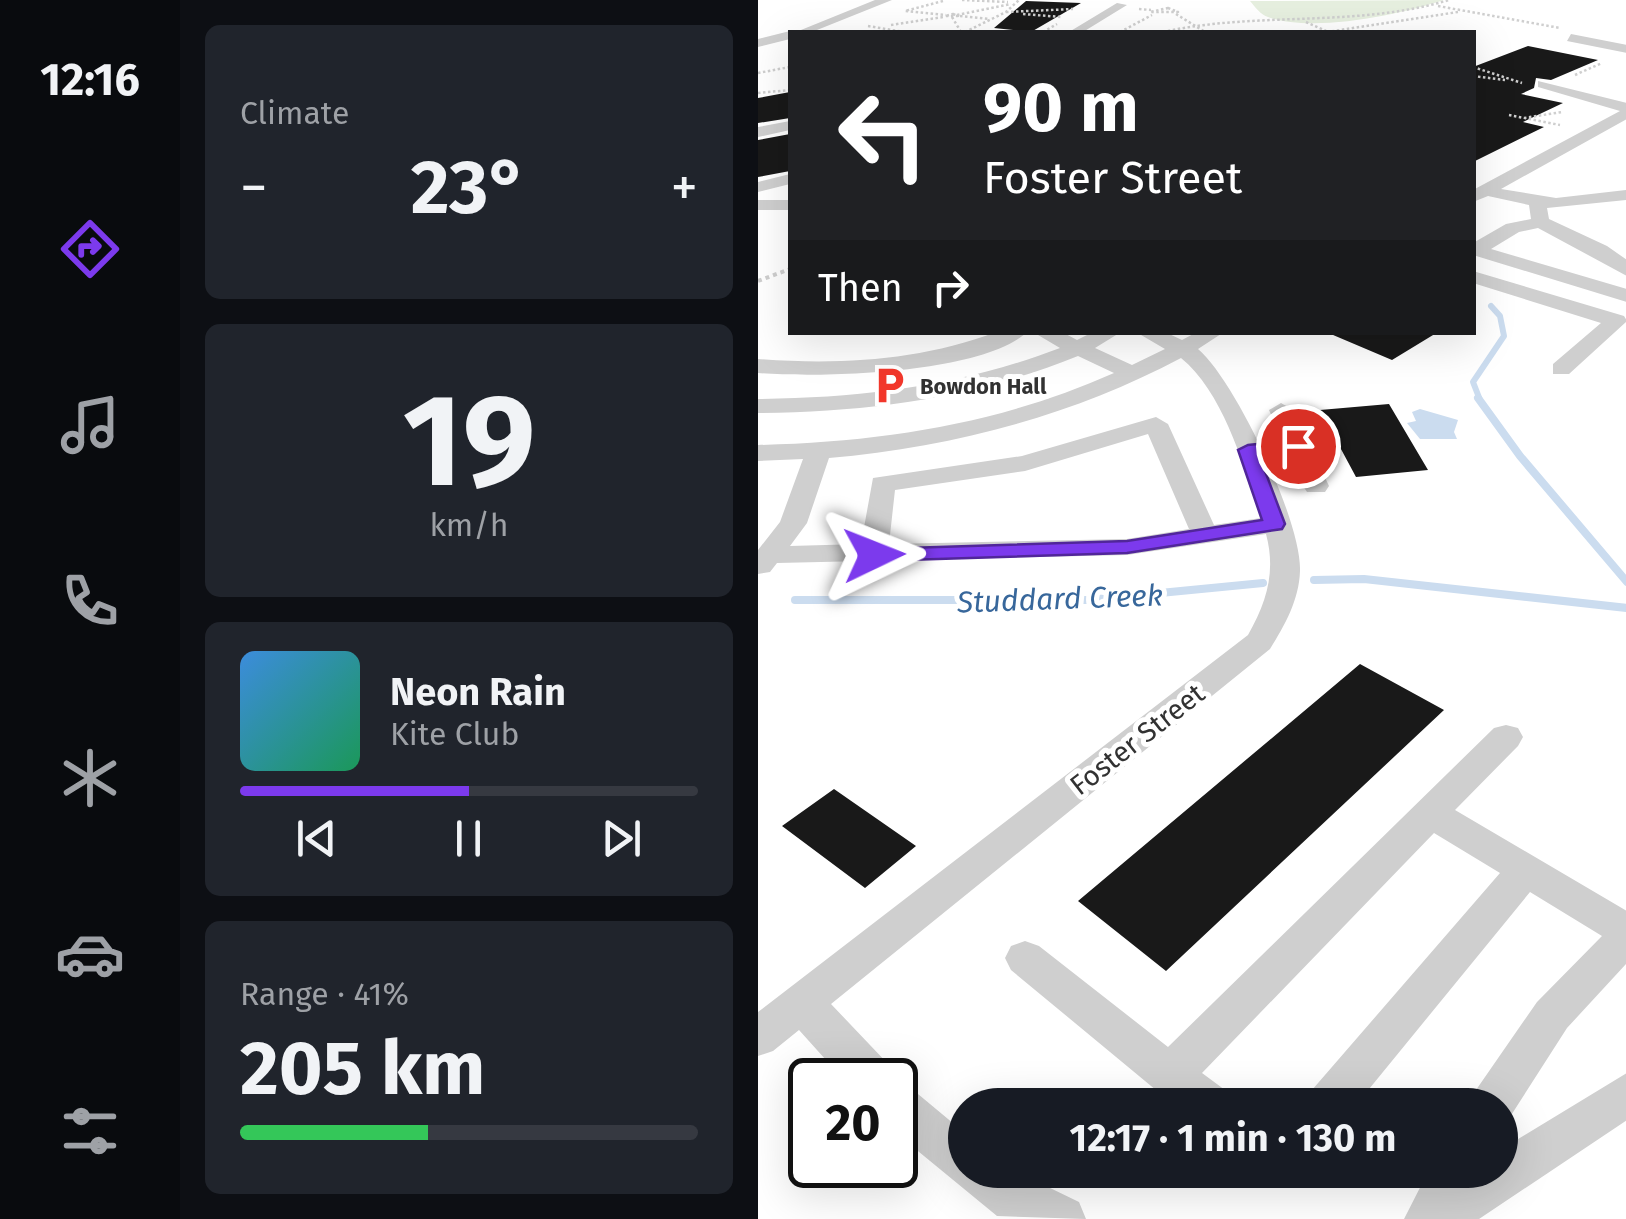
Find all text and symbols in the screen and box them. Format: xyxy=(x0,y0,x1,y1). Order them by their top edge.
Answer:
text: 12:16 xyxy=(40,53,140,107)
text: 90 m xyxy=(983,66,1139,150)
icon: left xyxy=(818,70,948,200)
text: Climate xyxy=(240,94,349,132)
text: 23° xyxy=(411,143,527,233)
text: Foster Street xyxy=(983,151,1242,205)
text: − xyxy=(240,155,268,221)
text: + xyxy=(671,155,698,221)
icon: directions xyxy=(55,214,125,284)
icon: right xyxy=(923,260,978,315)
text: Then xyxy=(818,265,903,311)
text: 19 xyxy=(402,363,536,519)
parking icon: Bowdon Hall xyxy=(869,365,911,407)
place label: Bowdon Hall xyxy=(920,373,1047,400)
icon: music xyxy=(55,390,125,460)
pin xyxy=(1256,404,1341,489)
icon: arrive xyxy=(1271,419,1326,474)
position arrow xyxy=(822,503,926,607)
text: km/h xyxy=(429,506,509,544)
icon: phone xyxy=(55,566,125,636)
water label: Studdard Creek xyxy=(955,577,1164,621)
text: Neon Rain xyxy=(390,669,566,715)
street label: Foster Street xyxy=(1064,676,1212,802)
text: Kite Club xyxy=(390,715,519,753)
icon: climate xyxy=(55,743,125,813)
icon: previous xyxy=(289,811,344,866)
icon: pause xyxy=(441,811,496,866)
icon: next xyxy=(594,811,649,866)
icon: car xyxy=(55,919,125,989)
text: Range · 41% xyxy=(240,975,409,1013)
text: 205 km xyxy=(240,1024,485,1114)
speed limit sign: 20 xyxy=(788,1058,918,1188)
icon: filters xyxy=(55,1096,125,1166)
text: 12:17 · 1 min · 130 m xyxy=(1070,1115,1396,1161)

